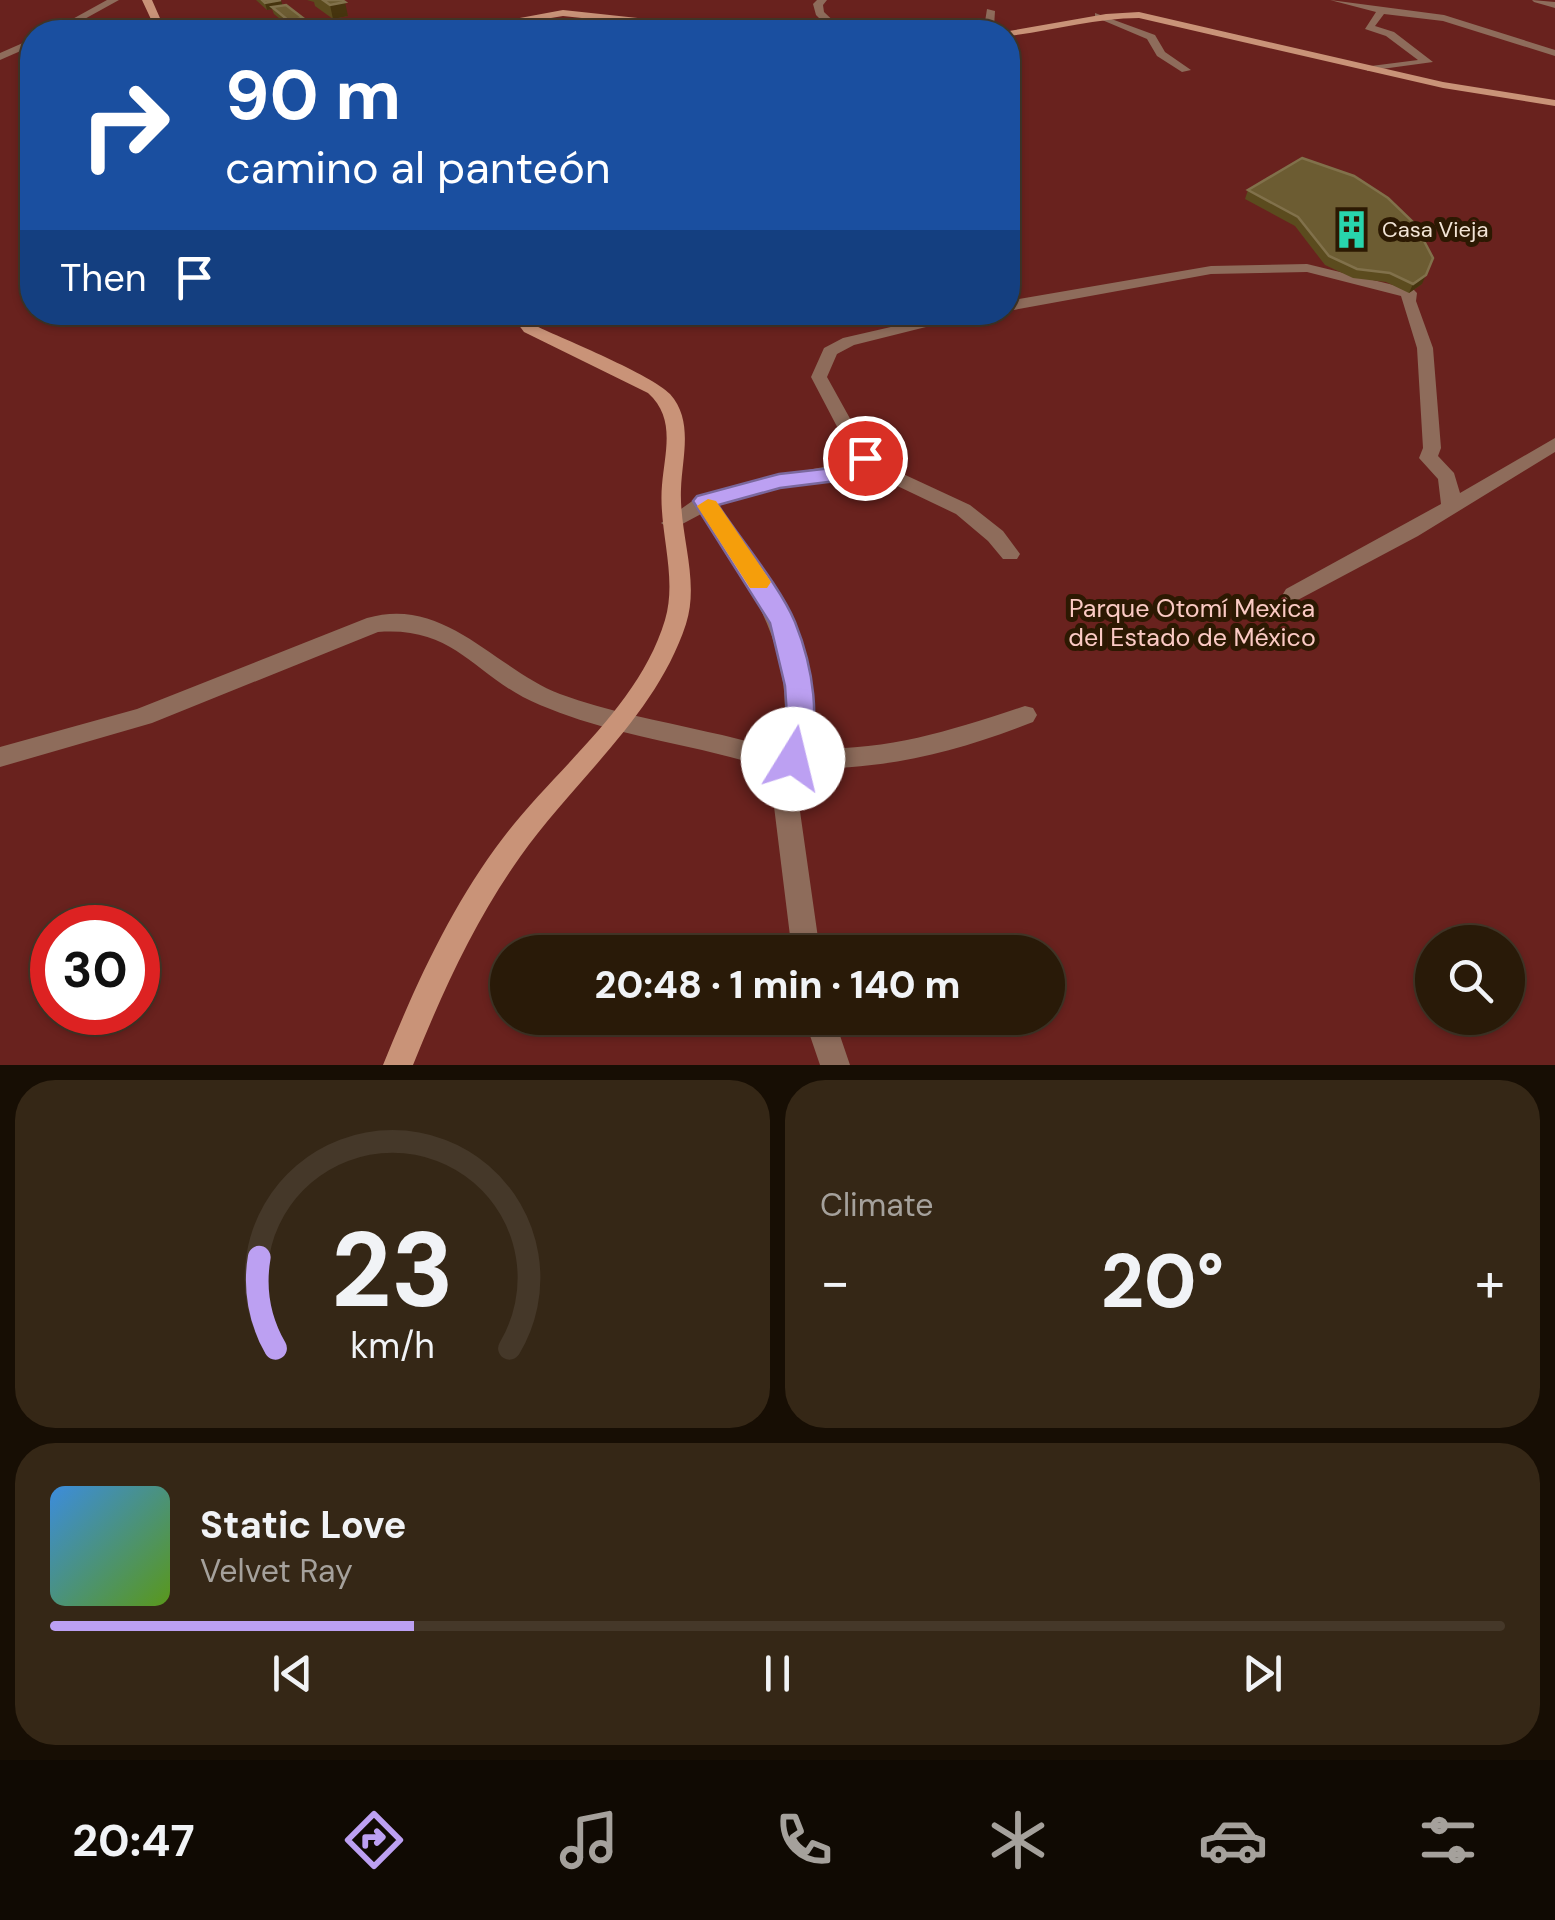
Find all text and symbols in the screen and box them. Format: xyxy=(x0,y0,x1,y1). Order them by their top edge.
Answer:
text: 90 m xyxy=(225,50,401,141)
icon: right xyxy=(60,60,190,190)
text: camino al panteón xyxy=(225,138,611,197)
building icon: Casa Vieja xyxy=(1331,208,1373,250)
place label: Casa Vieja xyxy=(1382,215,1488,244)
icon: arrive xyxy=(167,250,222,305)
text: Then xyxy=(60,253,147,303)
pin xyxy=(823,416,908,501)
icon: arrive xyxy=(838,431,893,486)
park label: Parque Otomí Mexica del Estado de México xyxy=(1068,592,1316,654)
position arrow xyxy=(741,707,845,811)
speed limit sign: 30 xyxy=(30,905,160,1035)
map controls xyxy=(1415,925,1525,1035)
button: search xyxy=(1415,925,1525,1035)
text: 20:48 · 1 min · 140 m xyxy=(595,960,960,1010)
text: Climate xyxy=(820,1184,934,1226)
text: 23 xyxy=(331,1203,454,1338)
text: 20° xyxy=(1101,1233,1224,1330)
text: − xyxy=(820,1246,850,1318)
text: + xyxy=(1475,1246,1505,1318)
text: km/h xyxy=(350,1323,435,1369)
text: Static Love xyxy=(200,1500,406,1550)
text: Velvet Ray xyxy=(200,1550,353,1592)
icon: previous xyxy=(265,1646,320,1701)
icon: pause xyxy=(750,1646,805,1701)
icon: next xyxy=(1235,1646,1290,1701)
icon: directions xyxy=(339,1805,409,1875)
icon: music xyxy=(554,1805,624,1875)
icon: phone xyxy=(769,1805,839,1875)
icon: climate xyxy=(983,1805,1053,1875)
icon: car xyxy=(1198,1805,1268,1875)
icon: filters xyxy=(1413,1805,1483,1875)
text: 20:47 xyxy=(72,1811,195,1870)

